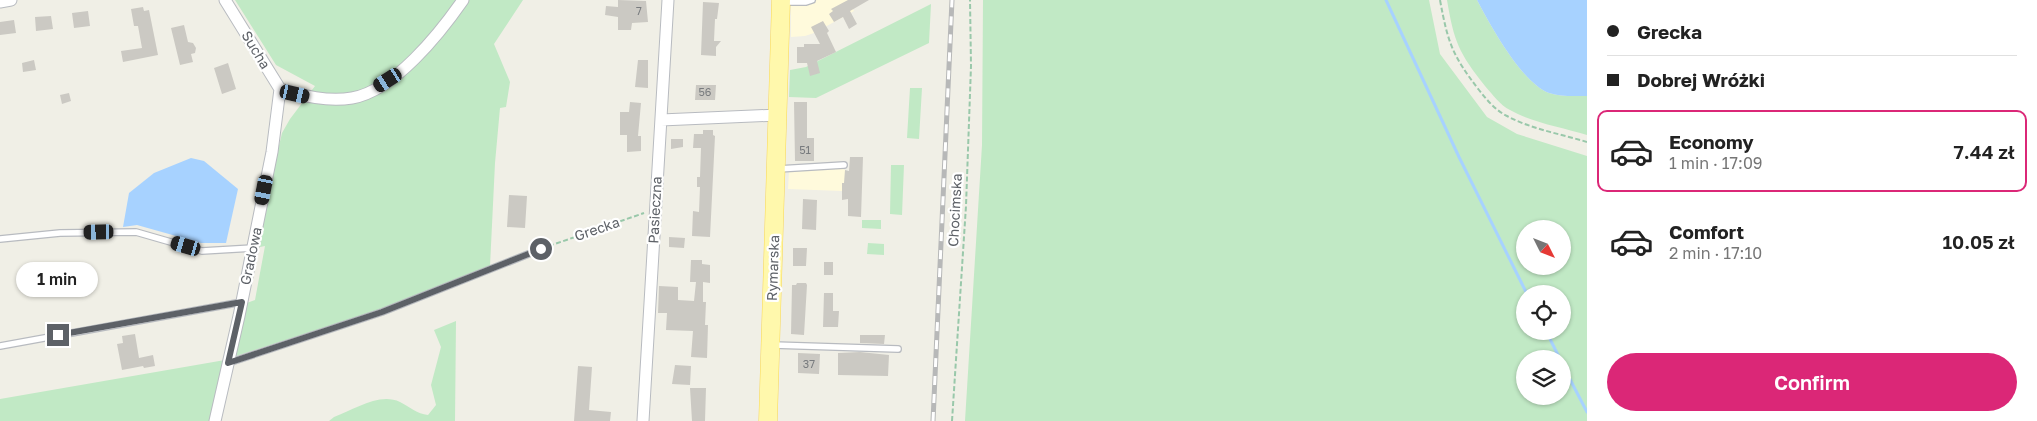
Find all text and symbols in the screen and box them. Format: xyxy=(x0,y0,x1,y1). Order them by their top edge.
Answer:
house number: 7 xyxy=(636,4,642,17)
text: Grecka xyxy=(1637,20,1702,43)
street label: Sucha xyxy=(238,28,274,72)
car xyxy=(371,66,404,94)
text: Dobrej Wróżki xyxy=(1637,68,1765,91)
car xyxy=(278,83,311,105)
house number: 56 xyxy=(698,85,712,98)
icon: car xyxy=(1609,129,1654,174)
text: Economy xyxy=(1669,130,1754,153)
text: 7.44 zł xyxy=(1954,140,2015,163)
house number: 51 xyxy=(799,143,811,156)
text: 1 min · 17:09 xyxy=(1669,153,1763,173)
street label: Chocimska xyxy=(944,173,965,247)
car xyxy=(253,174,274,206)
street label: Pasieczna xyxy=(644,176,665,244)
street label: Grecka xyxy=(572,213,622,244)
icon: car xyxy=(1609,219,1654,264)
north arrow xyxy=(1516,220,1571,275)
map controls xyxy=(1516,220,1571,405)
text: Comfort xyxy=(1669,220,1744,243)
car xyxy=(83,224,114,240)
street label: Gradowa xyxy=(236,225,265,286)
text: 10.05 zł xyxy=(1942,230,2015,253)
car xyxy=(169,235,202,257)
street label: Rymarska xyxy=(763,235,782,301)
route start xyxy=(530,238,552,260)
text: 2 min · 17:10 xyxy=(1669,243,1762,263)
callout: 1 min xyxy=(17,262,99,298)
text: 1 min xyxy=(37,269,77,289)
button: locate xyxy=(1516,285,1571,340)
route end xyxy=(47,324,69,346)
button: layers xyxy=(1516,350,1571,405)
button: Confirm xyxy=(1607,353,2017,411)
house number: 37 xyxy=(803,357,815,370)

